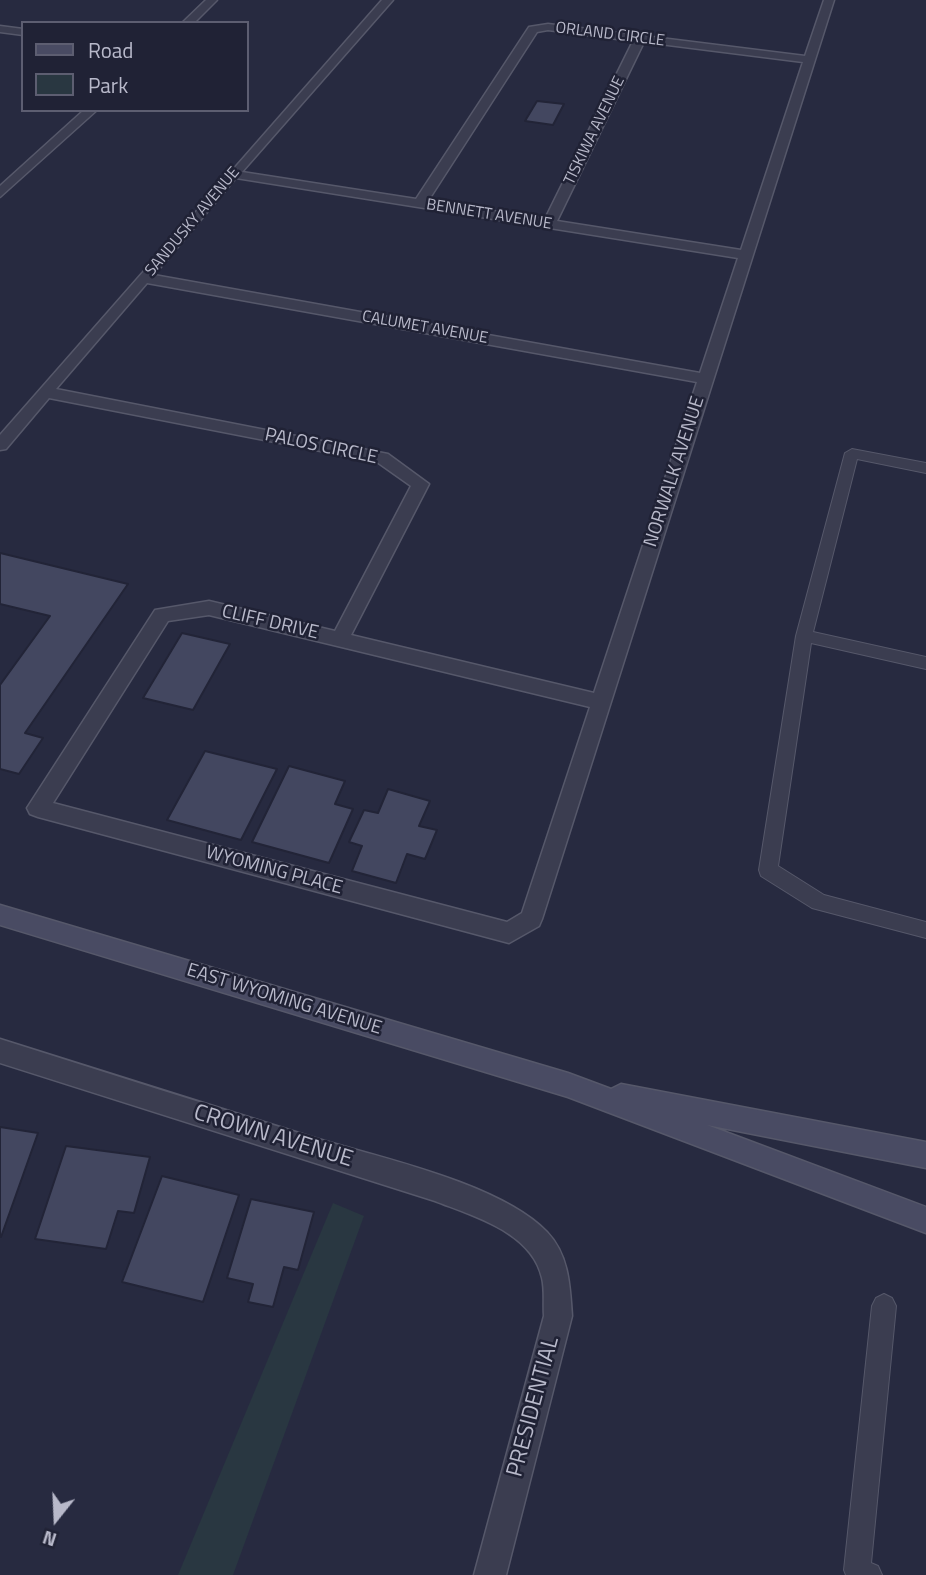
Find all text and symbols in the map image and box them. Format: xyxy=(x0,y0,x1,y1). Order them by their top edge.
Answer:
street label: ORLAND CIRCLE xyxy=(554,19,666,51)
legend xyxy=(21,21,248,112)
text: Road xyxy=(88,34,133,66)
text: Park xyxy=(88,69,128,101)
street label: TISKIWA AVENUE xyxy=(560,74,630,188)
street label: SANDUSKY AVENUE xyxy=(142,164,244,280)
street label: BENNETT AVENUE xyxy=(425,196,553,234)
street label: CALUMET AVENUE xyxy=(361,307,489,349)
street label: NORWALK AVENUE xyxy=(640,394,710,550)
street label: PALOS CIRCLE xyxy=(263,424,379,470)
street label: CLIFF DRIVE xyxy=(219,601,321,645)
street label: WYOMING PLACE xyxy=(203,842,345,900)
street label: EAST WYOMING AVENUE xyxy=(184,959,384,1041)
street label: CROWN AVENUE xyxy=(190,1100,356,1174)
street label: PRESIDENTIAL xyxy=(502,1334,566,1480)
north arrow xyxy=(21,1484,91,1554)
text: N xyxy=(39,1524,60,1555)

